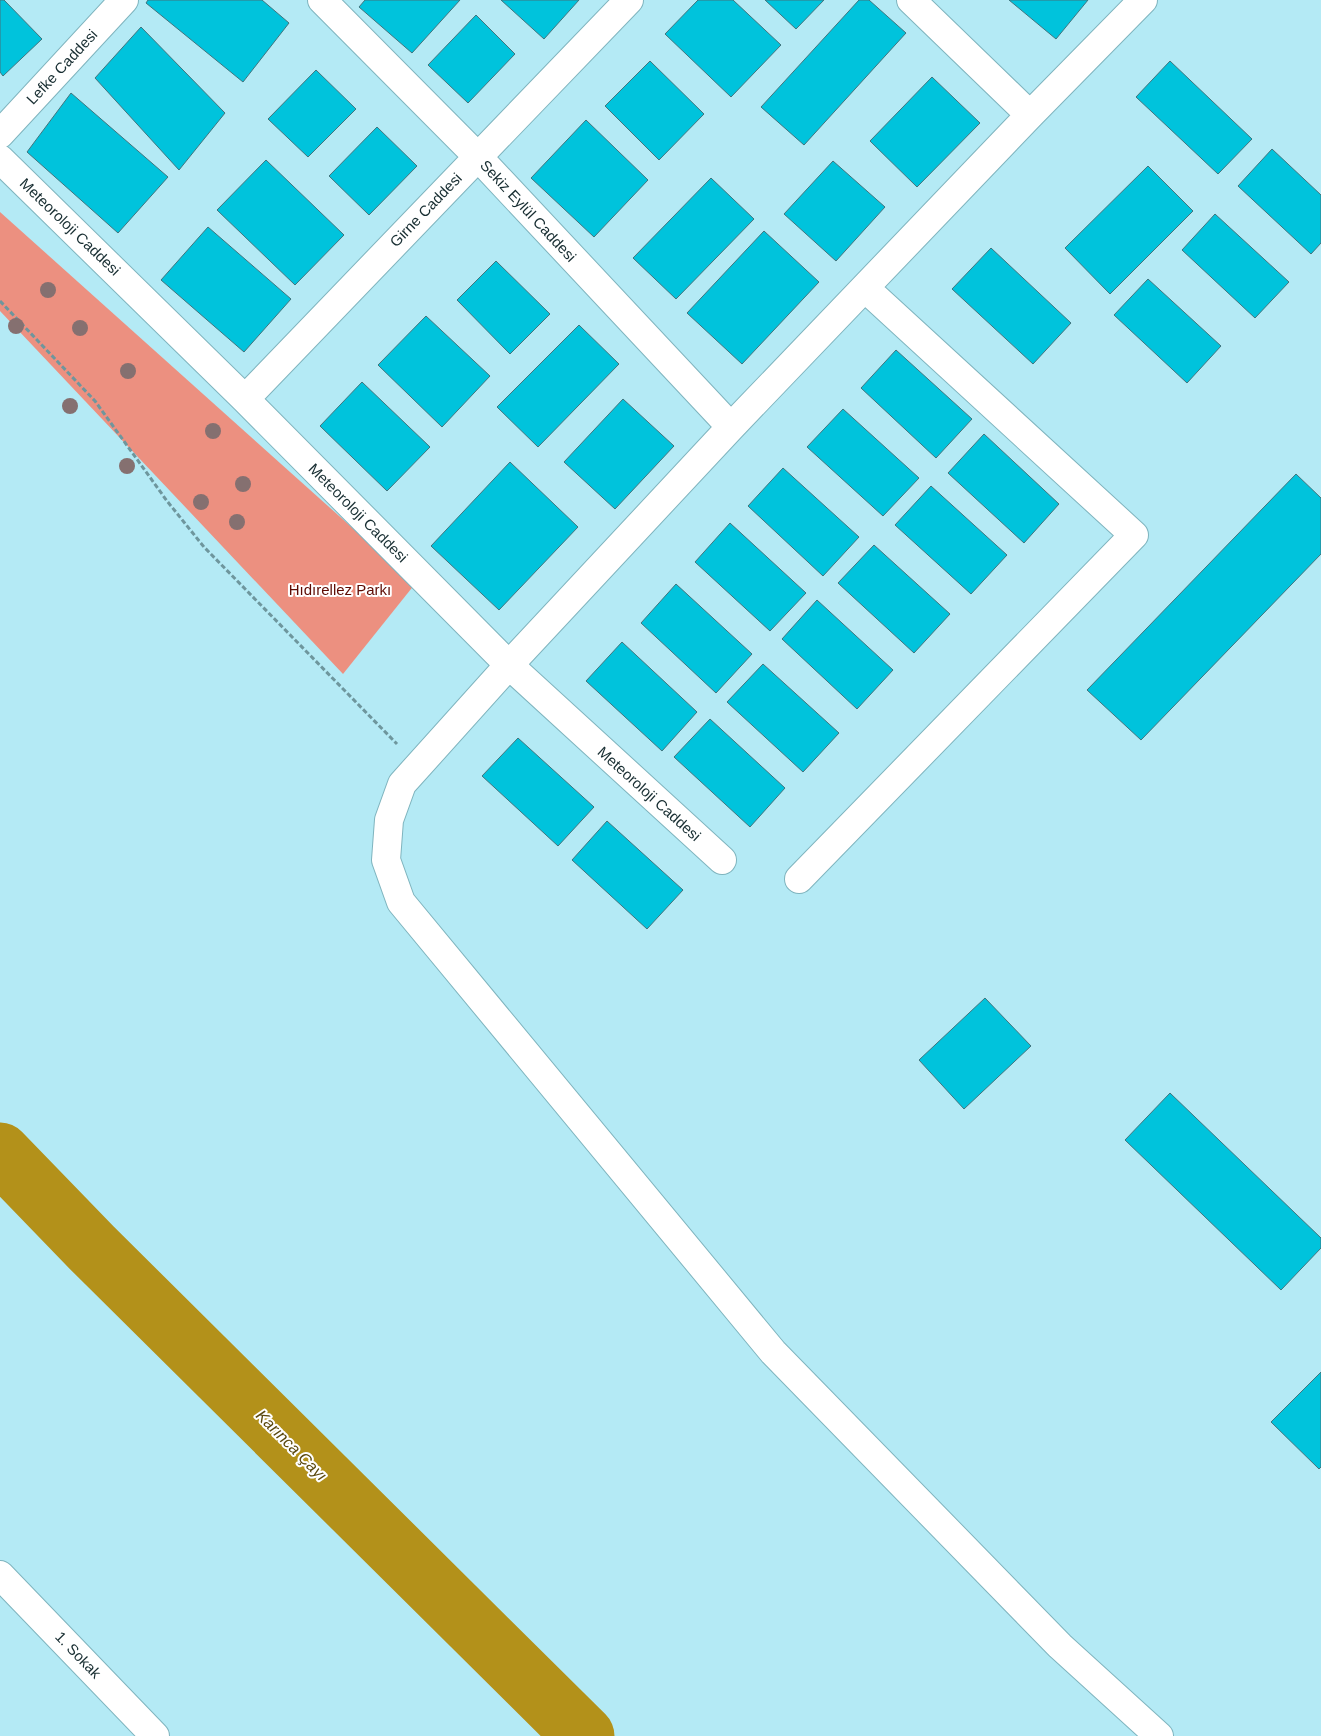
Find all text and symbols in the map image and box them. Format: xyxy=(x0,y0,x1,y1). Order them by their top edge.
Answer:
street label: Lefke Caddesi xyxy=(23,26,101,108)
street label: Sekiz Eylül Caddesi xyxy=(477,156,580,265)
street label: Girne Caddesi xyxy=(386,169,465,250)
street label: Meteoroloji Caddesi xyxy=(17,174,124,279)
street label: Meteoroloji Caddesi xyxy=(305,460,411,566)
park label: Hıdırellez Parkı xyxy=(289,581,391,598)
street label: Meteoroloji Caddesi xyxy=(594,743,704,844)
water label: Karınca Çayı xyxy=(253,1407,330,1484)
street label: 1. Sokak xyxy=(52,1628,105,1682)

